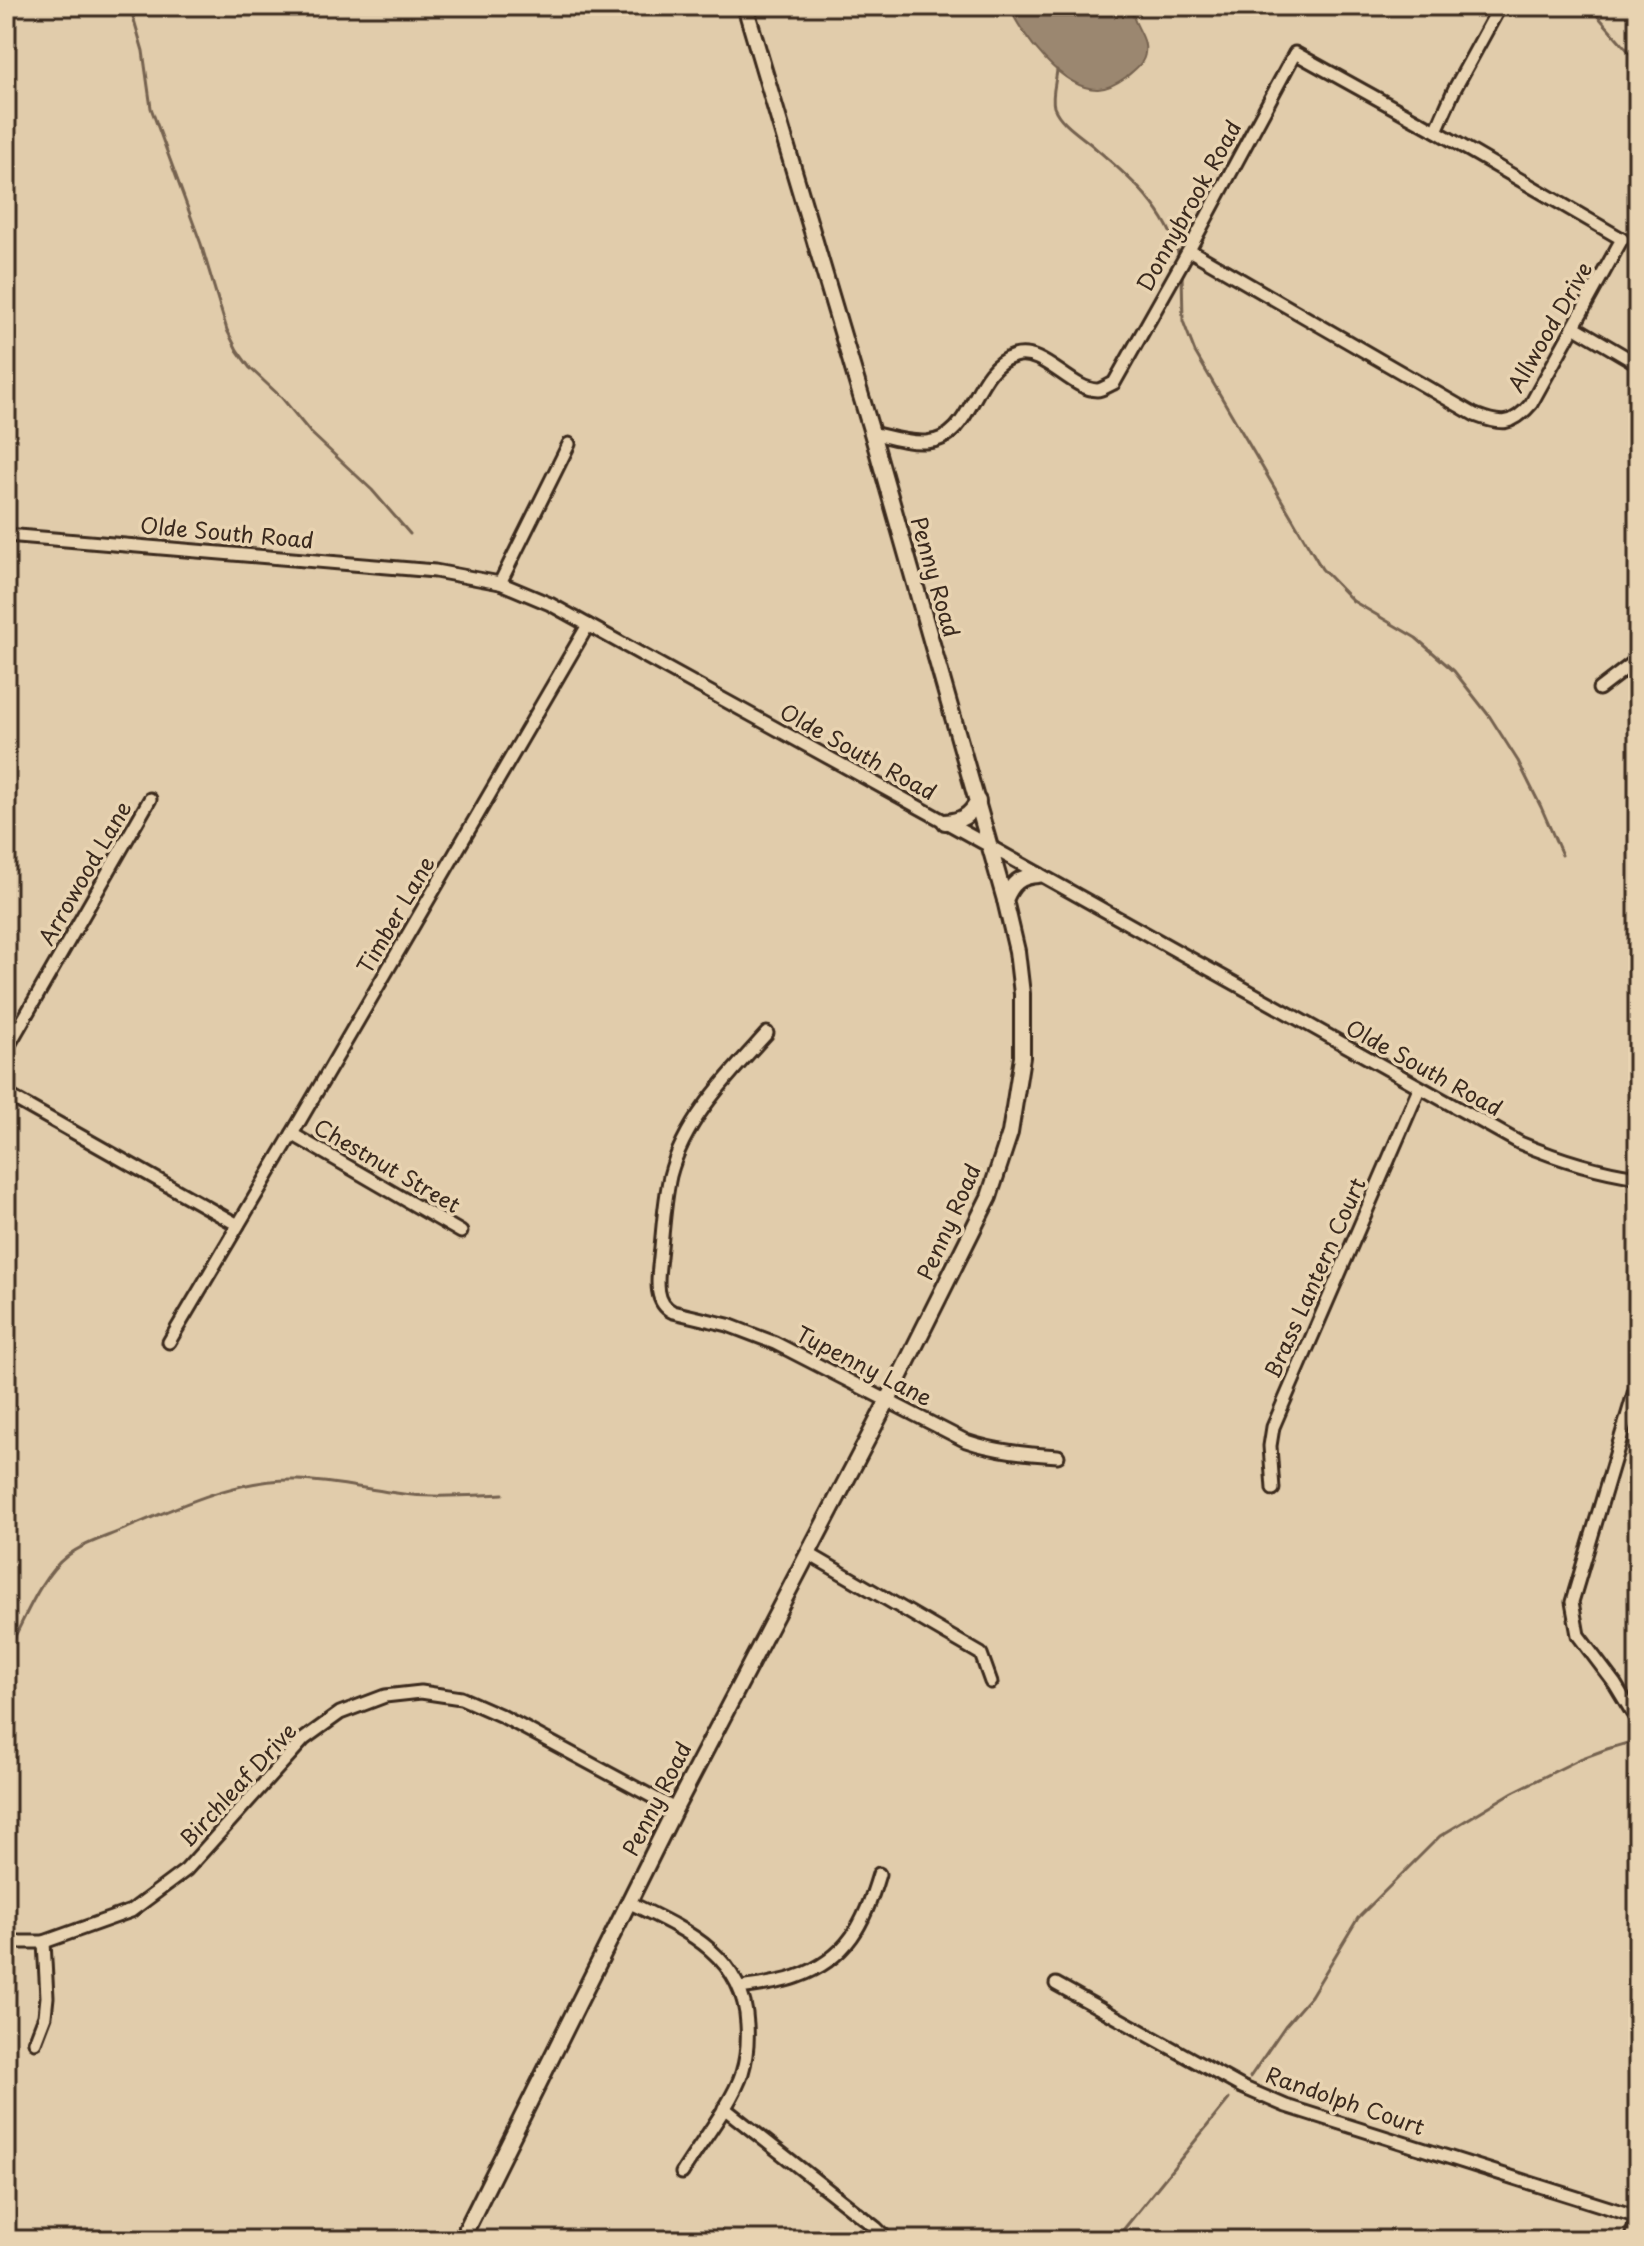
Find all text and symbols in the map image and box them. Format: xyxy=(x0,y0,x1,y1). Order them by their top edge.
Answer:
street label: Donnybrook Road xyxy=(1127,114,1248,297)
street label: Allwood Drive xyxy=(1498,255,1599,398)
street label: Olde South Road xyxy=(139,507,315,556)
street label: Penny Road xyxy=(903,512,969,641)
street label: Olde South Road xyxy=(774,694,943,807)
street label: Arrowood Lane xyxy=(29,794,138,951)
street label: Timber Lane xyxy=(348,849,442,979)
street label: Olde South Road xyxy=(1340,1010,1509,1123)
street label: Chestnut Street xyxy=(308,1109,467,1220)
street label: Penny Road xyxy=(907,1158,988,1285)
street label: Brass Lantern Court xyxy=(1255,1172,1373,1383)
street label: Tupenny Lane xyxy=(791,1316,939,1413)
street label: Birchleaf Drive xyxy=(171,1715,303,1853)
street label: Penny Road xyxy=(613,1735,699,1861)
street label: Randolph Court xyxy=(1261,2057,1430,2142)

